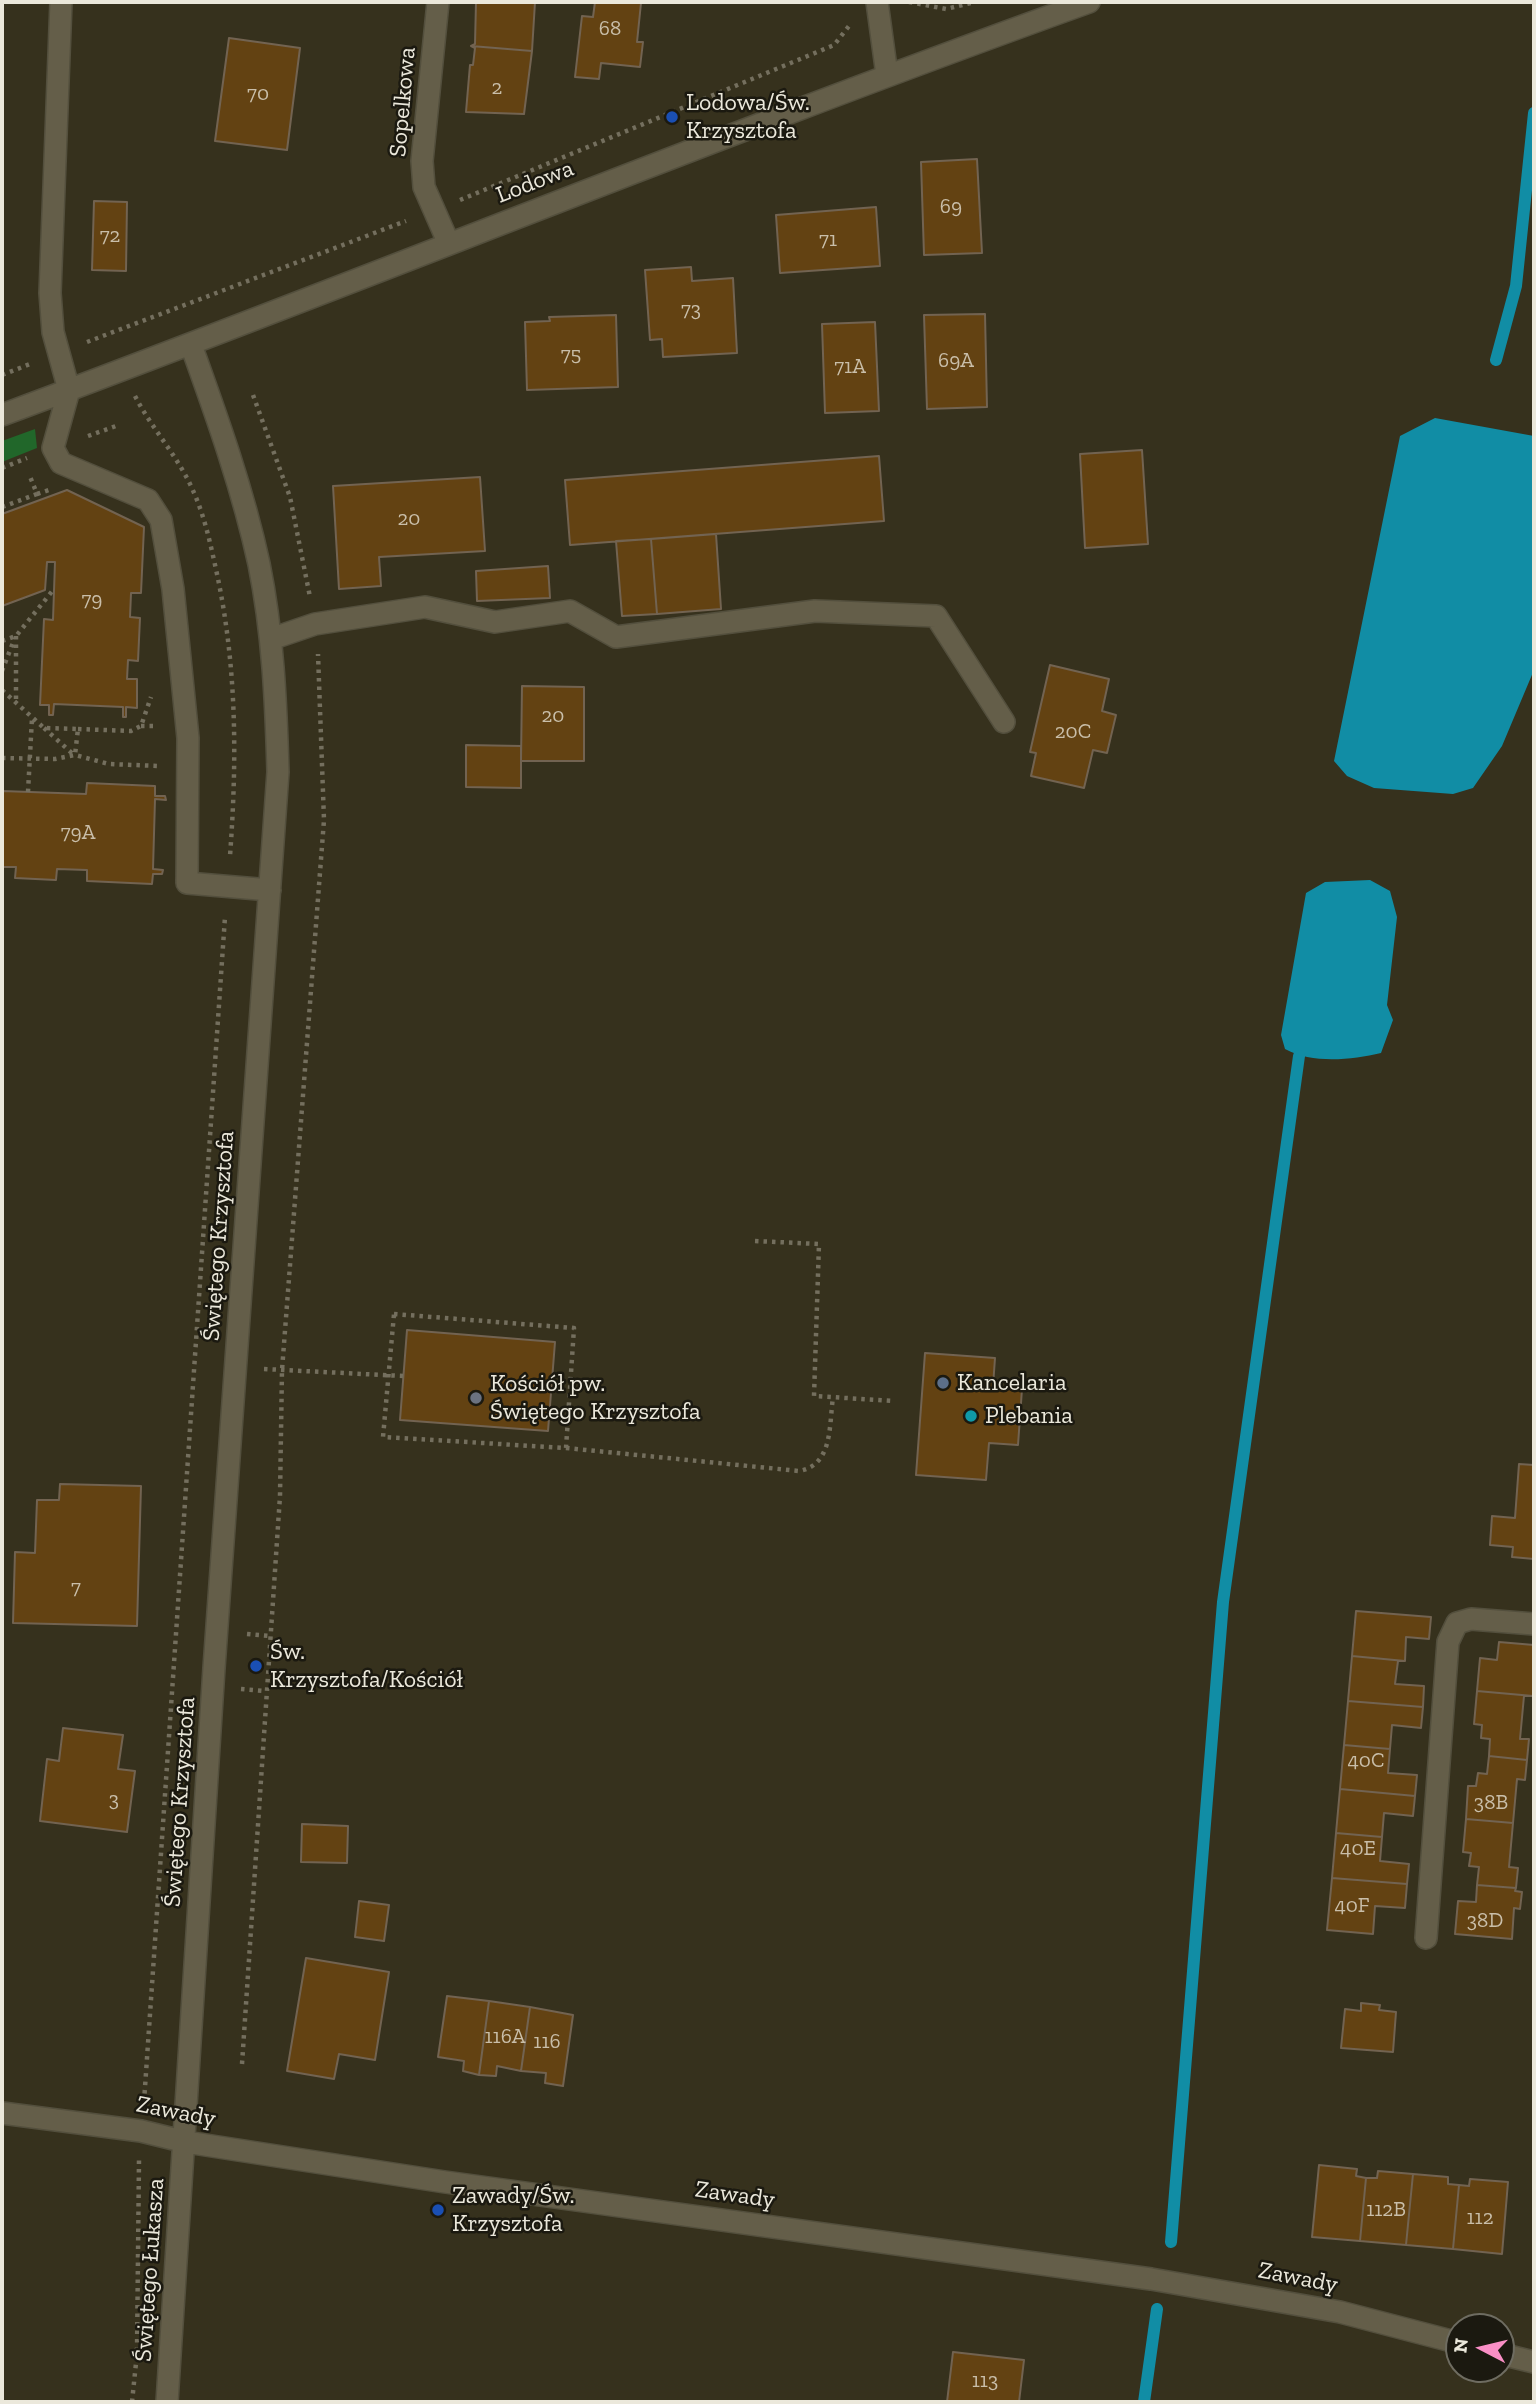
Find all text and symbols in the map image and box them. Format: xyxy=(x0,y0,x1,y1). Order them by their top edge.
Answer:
house number: 68 xyxy=(599,16,621,42)
street label: Sopelkowa xyxy=(384,46,422,158)
house number: 2 xyxy=(492,75,502,101)
house number: 70 xyxy=(247,81,269,107)
place label: Lodowa/Św. Krzysztofa xyxy=(686,89,810,145)
marker: Lodowa/Św. Krzysztofa xyxy=(664,109,680,125)
street label: Lodowa xyxy=(492,154,578,210)
house number: 69 xyxy=(940,194,962,220)
house number: 72 xyxy=(100,223,120,249)
house number: 71 xyxy=(819,227,837,253)
house number: 73 xyxy=(681,297,701,323)
house number: 75 xyxy=(561,342,581,368)
house number: 69A xyxy=(938,348,974,374)
house number: 71A xyxy=(834,354,866,380)
house number: 20 xyxy=(398,506,420,532)
house number: 79 xyxy=(81,587,103,613)
house number: 20 xyxy=(542,703,564,729)
house number: 20C xyxy=(1055,719,1091,745)
house number: 79A xyxy=(61,820,95,846)
street label: Świętego Krzysztofa xyxy=(197,1130,241,1342)
place label: Kancelaria xyxy=(957,1369,1066,1397)
place label: Kościół pw. Świętego Krzysztofa xyxy=(490,1370,701,1426)
marker: Kancelaria xyxy=(935,1375,951,1391)
marker: Kościół pw. Świętego Krzysztofa xyxy=(468,1390,484,1406)
place label: Plebania xyxy=(985,1402,1073,1430)
marker: Plebania xyxy=(963,1408,979,1424)
house number: 7 xyxy=(71,1575,81,1601)
place label: Św. Krzysztofa/Kościół xyxy=(270,1638,463,1694)
marker: Św. Krzysztofa/Kościół xyxy=(248,1658,264,1674)
street label: Świętego Krzysztofa xyxy=(158,1696,202,1908)
house number: 40C xyxy=(1348,1748,1384,1774)
house number: 3 xyxy=(109,1787,119,1813)
house number: 38B xyxy=(1474,1790,1508,1816)
house number: 40E xyxy=(1340,1836,1376,1862)
house number: 40F xyxy=(1334,1893,1370,1919)
house number: 38D xyxy=(1467,1908,1503,1934)
house number: 116A xyxy=(485,2024,525,2050)
house number: 116 xyxy=(533,2029,561,2055)
street label: Zawady xyxy=(134,2090,218,2134)
street label: Zawady xyxy=(693,2175,777,2215)
street label: Świętego Łukasza xyxy=(129,2177,171,2363)
place label: Zawady/Św. Krzysztofa xyxy=(452,2182,575,2238)
house number: 112B xyxy=(1366,2197,1406,2223)
marker: Zawady/Św. Krzysztofa xyxy=(430,2202,446,2218)
house number: 112 xyxy=(1467,2205,1493,2231)
street label: Zawady xyxy=(1256,2256,1340,2300)
north arrow xyxy=(1445,2313,1515,2383)
text: N xyxy=(1448,2337,1473,2354)
house number: 113 xyxy=(972,2368,998,2394)

